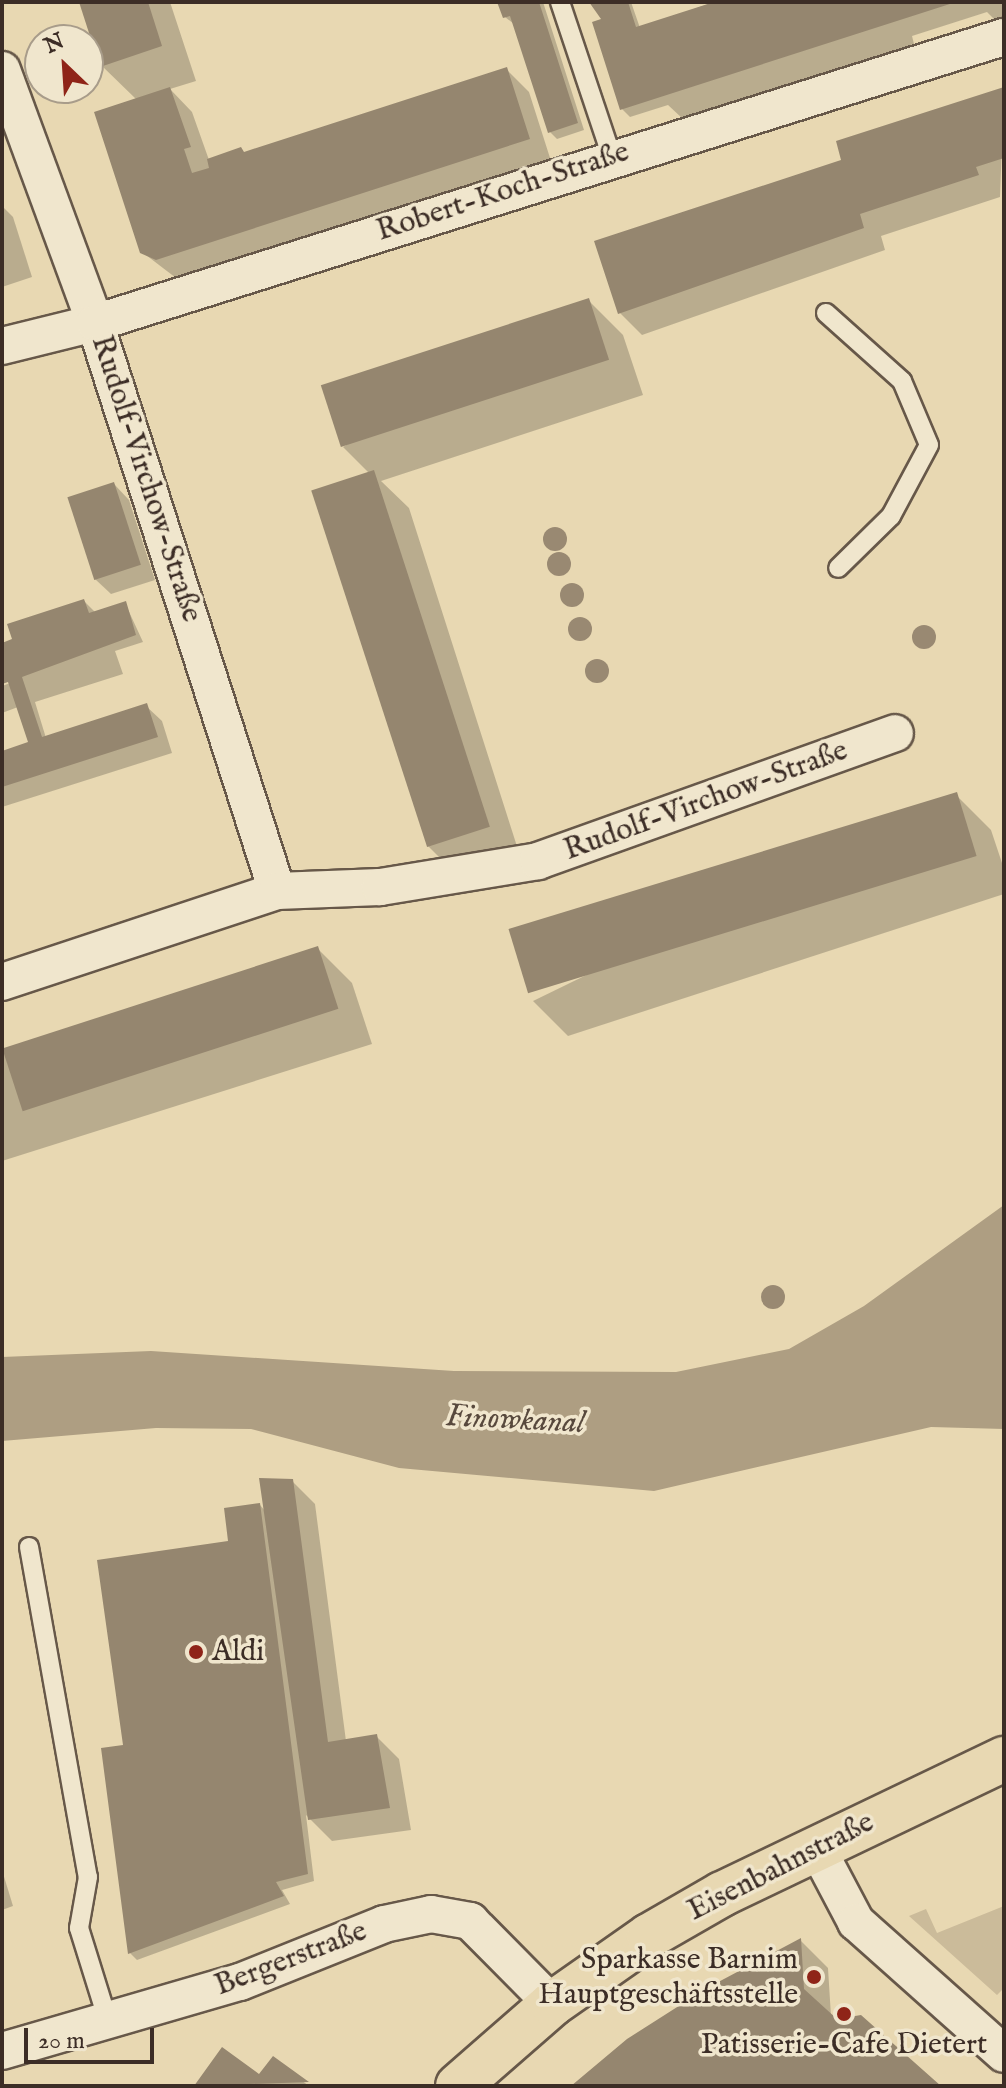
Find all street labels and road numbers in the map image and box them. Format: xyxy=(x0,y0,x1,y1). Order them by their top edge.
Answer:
street label: Robert-Koch-Straße xyxy=(372,134,634,250)
street label: Rudolf-Virchow-Straße xyxy=(83,331,209,627)
street label: Rudolf-Virchow-Straße xyxy=(559,733,853,869)
street label: Eisenbahnstraße xyxy=(682,1805,880,1929)
street label: Bergerstraße xyxy=(210,1914,372,2004)

